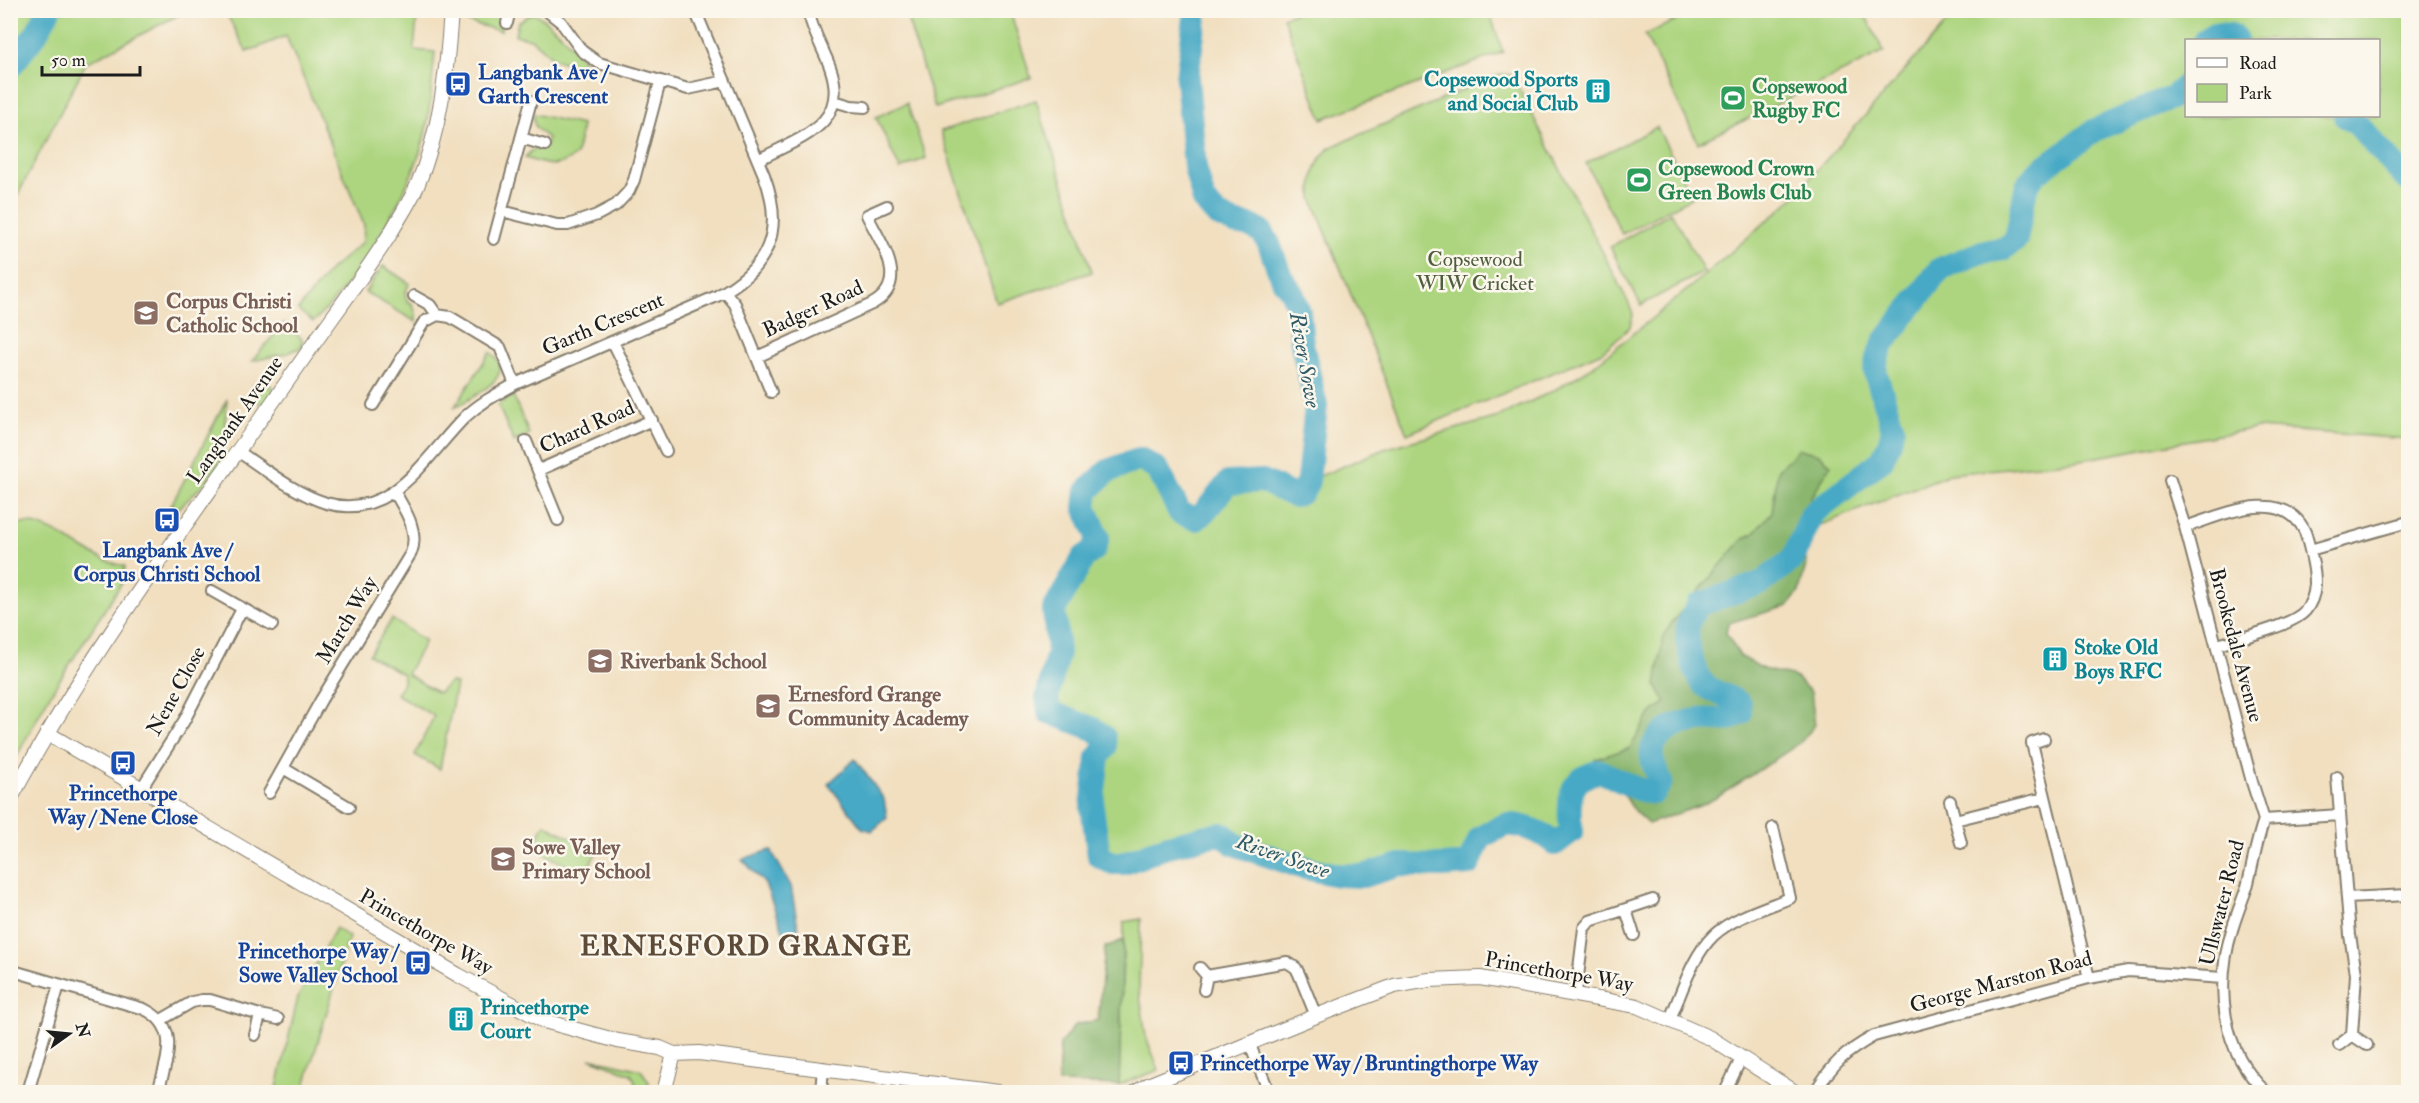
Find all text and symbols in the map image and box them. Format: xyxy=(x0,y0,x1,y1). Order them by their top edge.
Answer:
scale bar xyxy=(42,39,140,77)
legend xyxy=(2185,39,2380,117)
text: 50 m xyxy=(51,49,86,72)
text: Road xyxy=(2239,52,2277,75)
place label: Langbank Ave / Garth Crescent xyxy=(478,59,610,110)
place label: Copsewood Sports and Social Club xyxy=(1424,66,1579,117)
bus stop icon: Langbank Ave / Garth Crescent xyxy=(443,69,473,99)
place label: Copsewood Rugby FC xyxy=(1752,73,1848,124)
building icon: Copsewood Sports and Social Club xyxy=(1583,76,1613,106)
text: Park xyxy=(2239,82,2272,105)
sports icon: Copsewood Rugby FC xyxy=(1718,83,1748,113)
place label: Copsewood Crown Green Bowls Club xyxy=(1658,155,1815,206)
sports icon: Copsewood Crown Green Bowls Club xyxy=(1624,165,1654,195)
park label: Copsewood WIW Cricket xyxy=(1415,246,1534,297)
street label: Badger Road xyxy=(758,274,868,344)
street label: Garth Crescent xyxy=(538,286,668,362)
place label: Corpus Christi Catholic School xyxy=(166,288,299,339)
school or university icon: Corpus Christi Catholic School xyxy=(131,298,161,328)
water label: River Sowe xyxy=(1283,309,1327,411)
street label: Langbank Avenue xyxy=(181,351,289,489)
street label: Chard Road xyxy=(535,394,639,460)
bus stop icon: Langbank Ave / Corpus Christi School xyxy=(152,505,182,535)
place label: Langbank Ave / Corpus Christi School xyxy=(74,537,261,588)
street label: Brookedale Avenue xyxy=(2202,565,2270,725)
street label: March Way xyxy=(310,571,384,669)
place label: Stoke Old Boys RFC xyxy=(2074,634,2162,685)
street label: Nene Close xyxy=(140,641,212,740)
building icon: Stoke Old Boys RFC xyxy=(2040,644,2070,674)
school or university icon: Riverbank School xyxy=(585,646,615,676)
place label: Riverbank School xyxy=(620,648,768,675)
place label: Ernesford Grange Community Academy xyxy=(788,681,969,732)
school or university icon: Ernesford Grange Community Academy xyxy=(753,691,783,721)
bus stop icon: Princethorpe Way / Nene Close xyxy=(108,748,138,778)
place label: Princethorpe Way / Nene Close xyxy=(47,780,198,831)
water label: River Sowe xyxy=(1232,827,1334,885)
place label: Sowe Valley Primary School xyxy=(522,834,651,885)
street label: Ullswater Road xyxy=(2193,837,2251,969)
school or university icon: Sowe Valley Primary School xyxy=(488,844,518,874)
street label: Princethorpe Way xyxy=(354,883,498,982)
district label: ERNESFORD GRANGE xyxy=(580,930,912,963)
place label: Princethorpe Way / Sowe Valley School xyxy=(238,938,401,989)
street label: George Marston Road xyxy=(1907,945,2096,1019)
street label: Princethorpe Way xyxy=(1483,946,1636,998)
bus stop icon: Princethorpe Way / Sowe Valley School xyxy=(403,948,433,978)
place label: Princethorpe Court xyxy=(480,994,589,1045)
north arrow xyxy=(39,1004,99,1064)
building icon: Princethorpe Court xyxy=(446,1004,476,1034)
text: N xyxy=(71,1020,94,1041)
bus stop icon: Princethorpe Way / Bruntingthorpe Way xyxy=(1166,1048,1196,1078)
place label: Princethorpe Way / Bruntingthorpe Way xyxy=(1200,1050,1539,1077)

